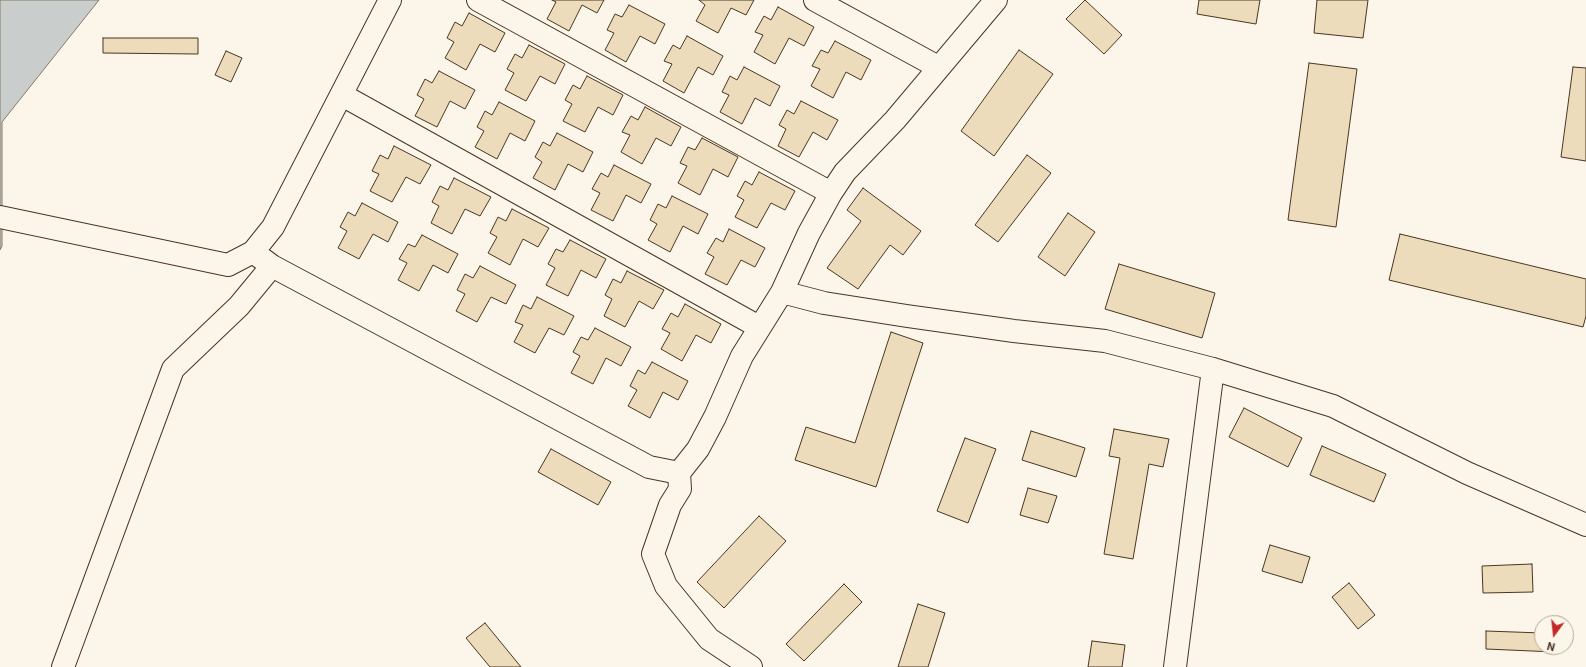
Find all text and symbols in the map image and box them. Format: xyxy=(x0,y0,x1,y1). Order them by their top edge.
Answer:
north arrow xyxy=(1534,615,1574,655)
text: N xyxy=(1546,639,1556,653)

